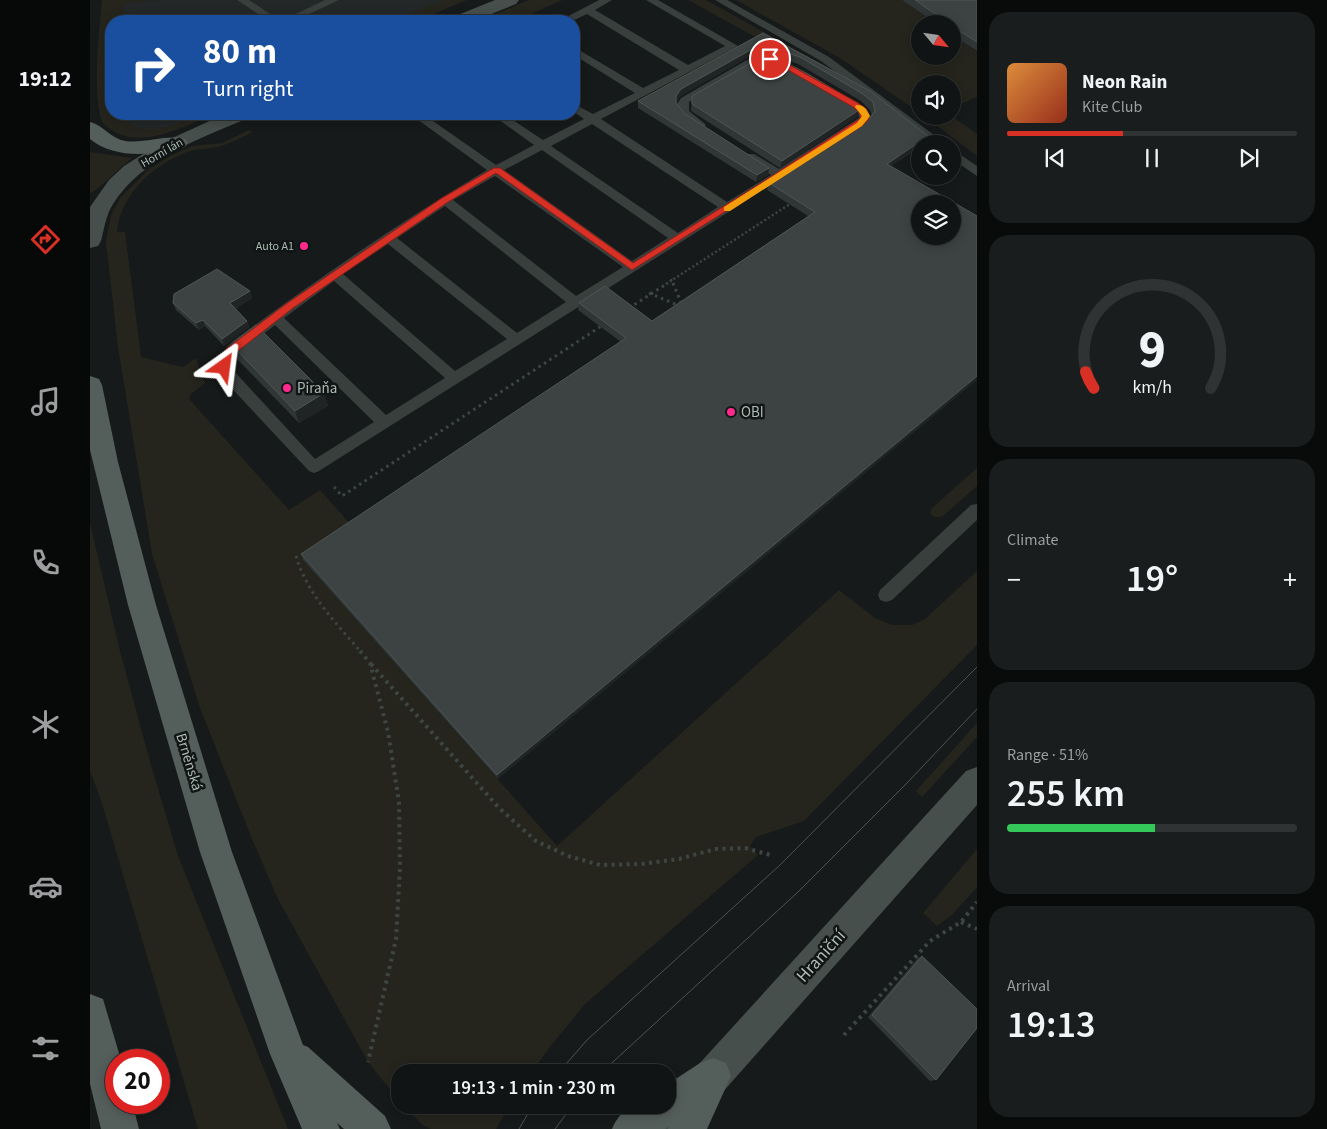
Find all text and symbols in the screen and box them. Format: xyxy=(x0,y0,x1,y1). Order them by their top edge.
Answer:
north arrow xyxy=(911,15,961,65)
map controls xyxy=(911,15,961,245)
text: 80 m xyxy=(203,27,277,77)
icon: right xyxy=(120,35,185,100)
pin xyxy=(749,38,791,80)
icon: arrive xyxy=(756,45,784,73)
text: 19:12 xyxy=(18,63,72,95)
text: Neon Rain xyxy=(1082,69,1167,96)
text: Turn right xyxy=(203,73,293,105)
button: sound xyxy=(911,75,961,125)
text: Kite Club xyxy=(1082,96,1142,118)
street label: Horní lán xyxy=(138,134,186,172)
button: search xyxy=(911,135,961,185)
icon: previous xyxy=(1041,144,1069,172)
icon: pause xyxy=(1138,144,1166,172)
icon: next xyxy=(1235,144,1263,172)
button: layers xyxy=(911,195,961,245)
icon: directions xyxy=(28,222,63,257)
place label: Auto A1 xyxy=(256,238,294,255)
marker: Auto A1 xyxy=(298,240,310,252)
text: 9 xyxy=(1138,314,1166,388)
position arrow xyxy=(197,340,249,392)
text: km/h xyxy=(1132,375,1172,400)
place label: Piraňa xyxy=(297,378,337,399)
marker: Piraňa xyxy=(281,382,293,394)
icon: music xyxy=(28,384,63,419)
place label: OBI xyxy=(741,402,764,423)
marker: OBI xyxy=(725,406,737,418)
text: Climate xyxy=(1007,529,1058,551)
icon: phone xyxy=(28,545,63,580)
text: 19° xyxy=(1126,552,1178,606)
text: − xyxy=(1007,560,1021,600)
text: + xyxy=(1283,560,1297,600)
icon: climate xyxy=(28,707,63,742)
street label: Brněnská xyxy=(170,731,208,793)
text: Range · 51% xyxy=(1007,744,1088,766)
text: 255 km xyxy=(1007,767,1125,821)
icon: car xyxy=(28,869,63,904)
street label: Hraniční xyxy=(791,924,852,988)
text: Arrival xyxy=(1007,975,1050,997)
text: 19:13 xyxy=(1007,998,1095,1052)
icon: filters xyxy=(28,1031,63,1066)
speed limit sign: 20 xyxy=(105,1049,170,1114)
text: 19:13 · 1 min · 230 m xyxy=(451,1075,616,1102)

